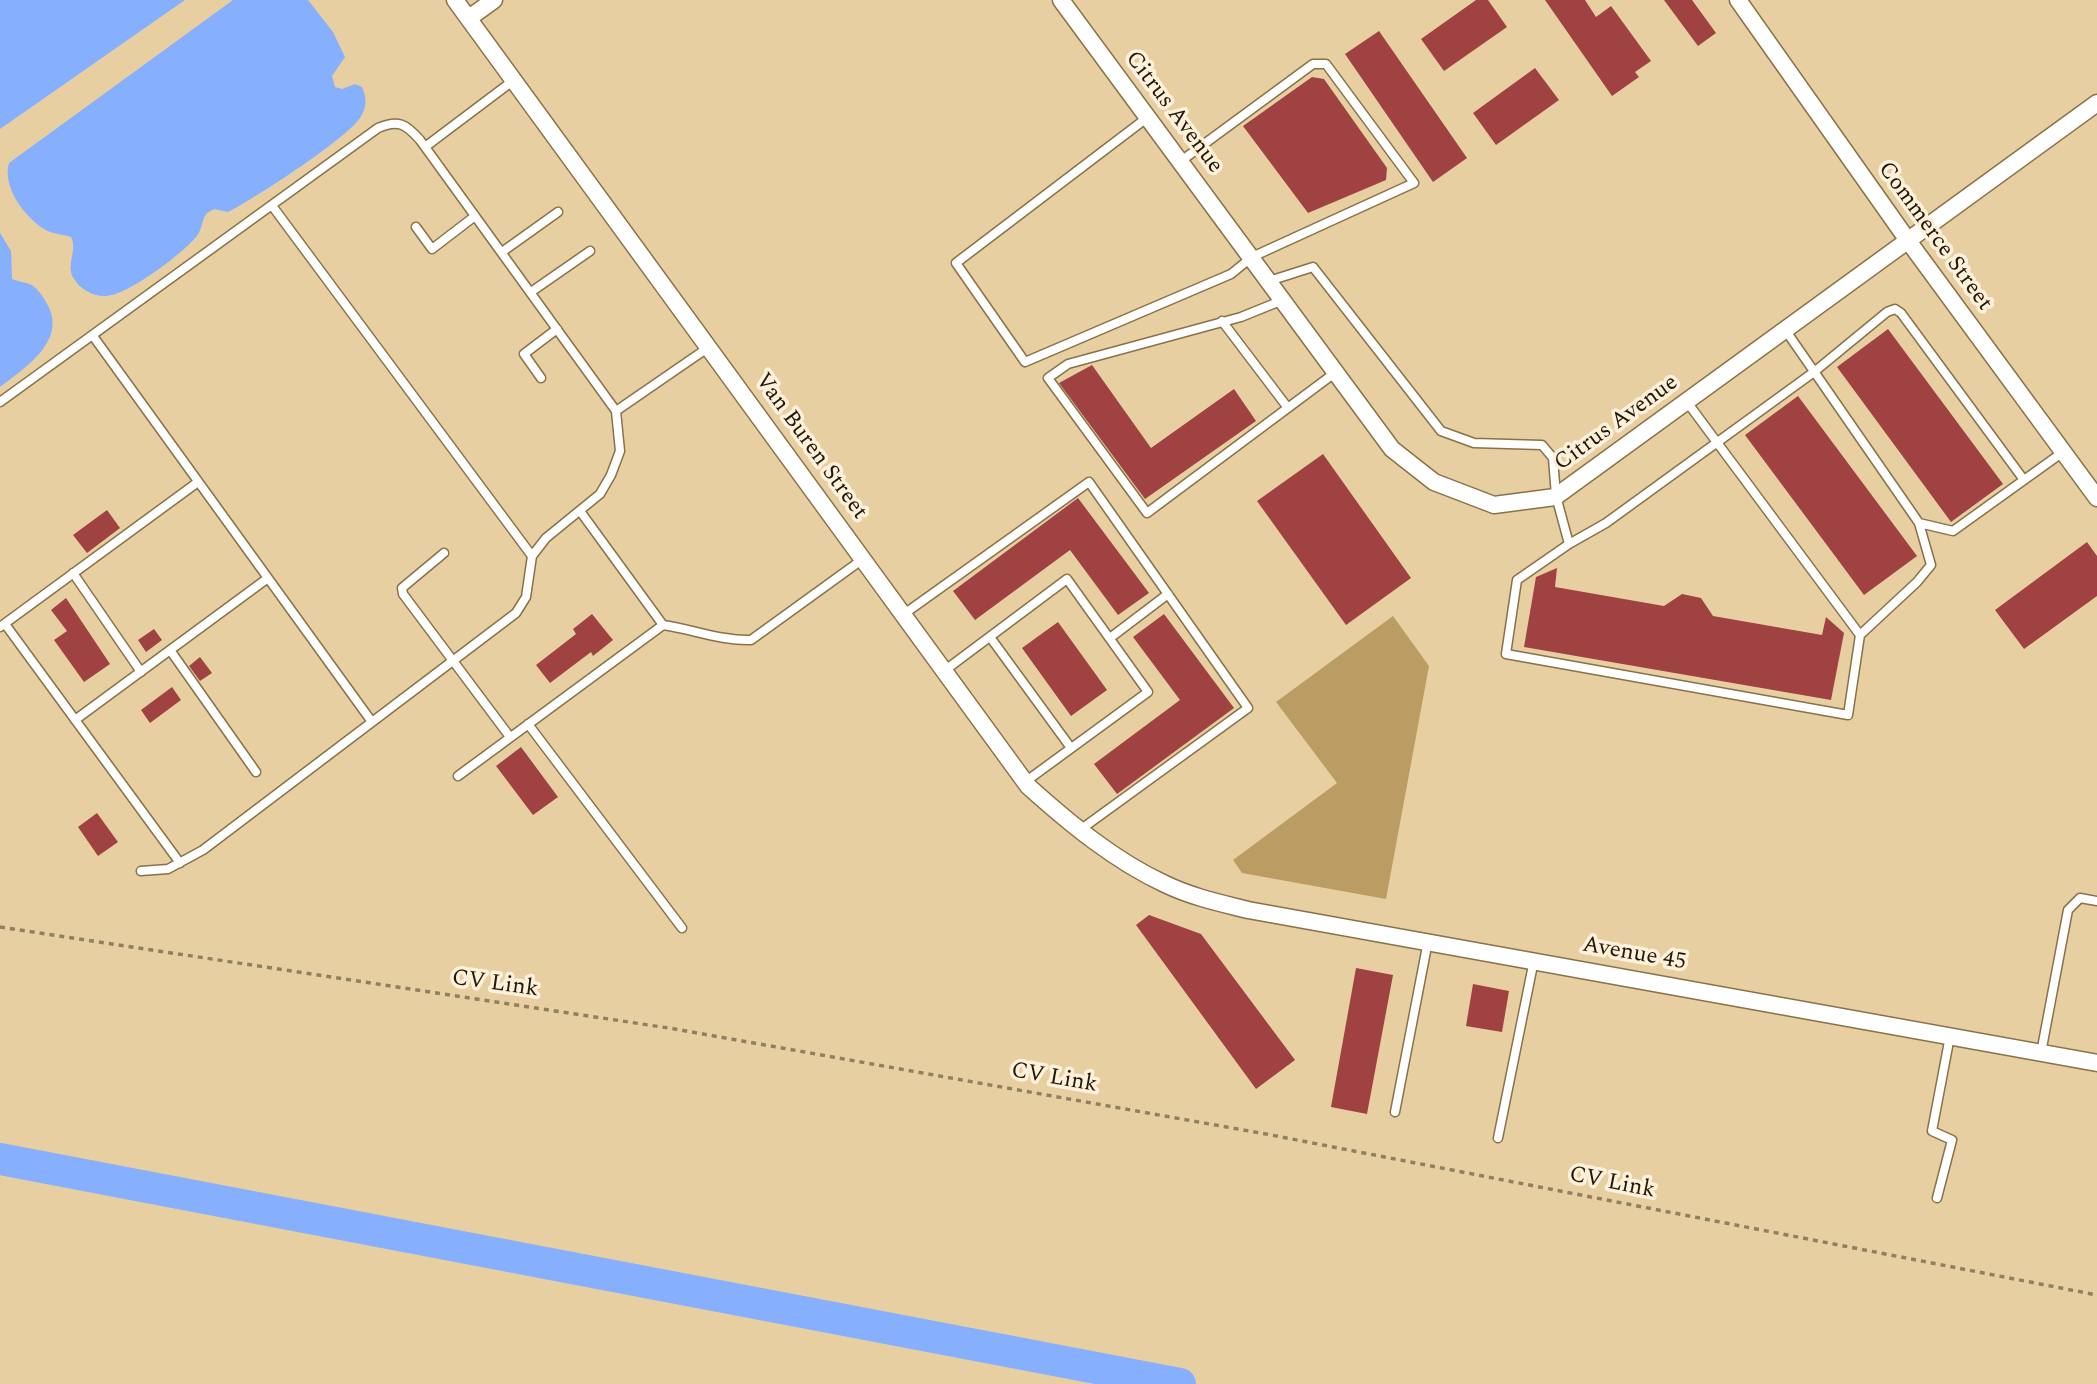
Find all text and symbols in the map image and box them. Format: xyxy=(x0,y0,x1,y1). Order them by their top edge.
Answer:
street label: Citrus Avenue xyxy=(1118,46,1228,180)
street label: Commerce Street xyxy=(1871,157,1997,317)
street label: Van Buren Street xyxy=(748,368,872,526)
street label: Citrus Avenue xyxy=(1550,370,1684,478)
street label: Avenue 45 xyxy=(1580,932,1688,978)
street label: CV Link xyxy=(450,965,540,1005)
street label: CV Link xyxy=(1009,1058,1099,1100)
street label: CV Link xyxy=(1567,1162,1657,1206)

